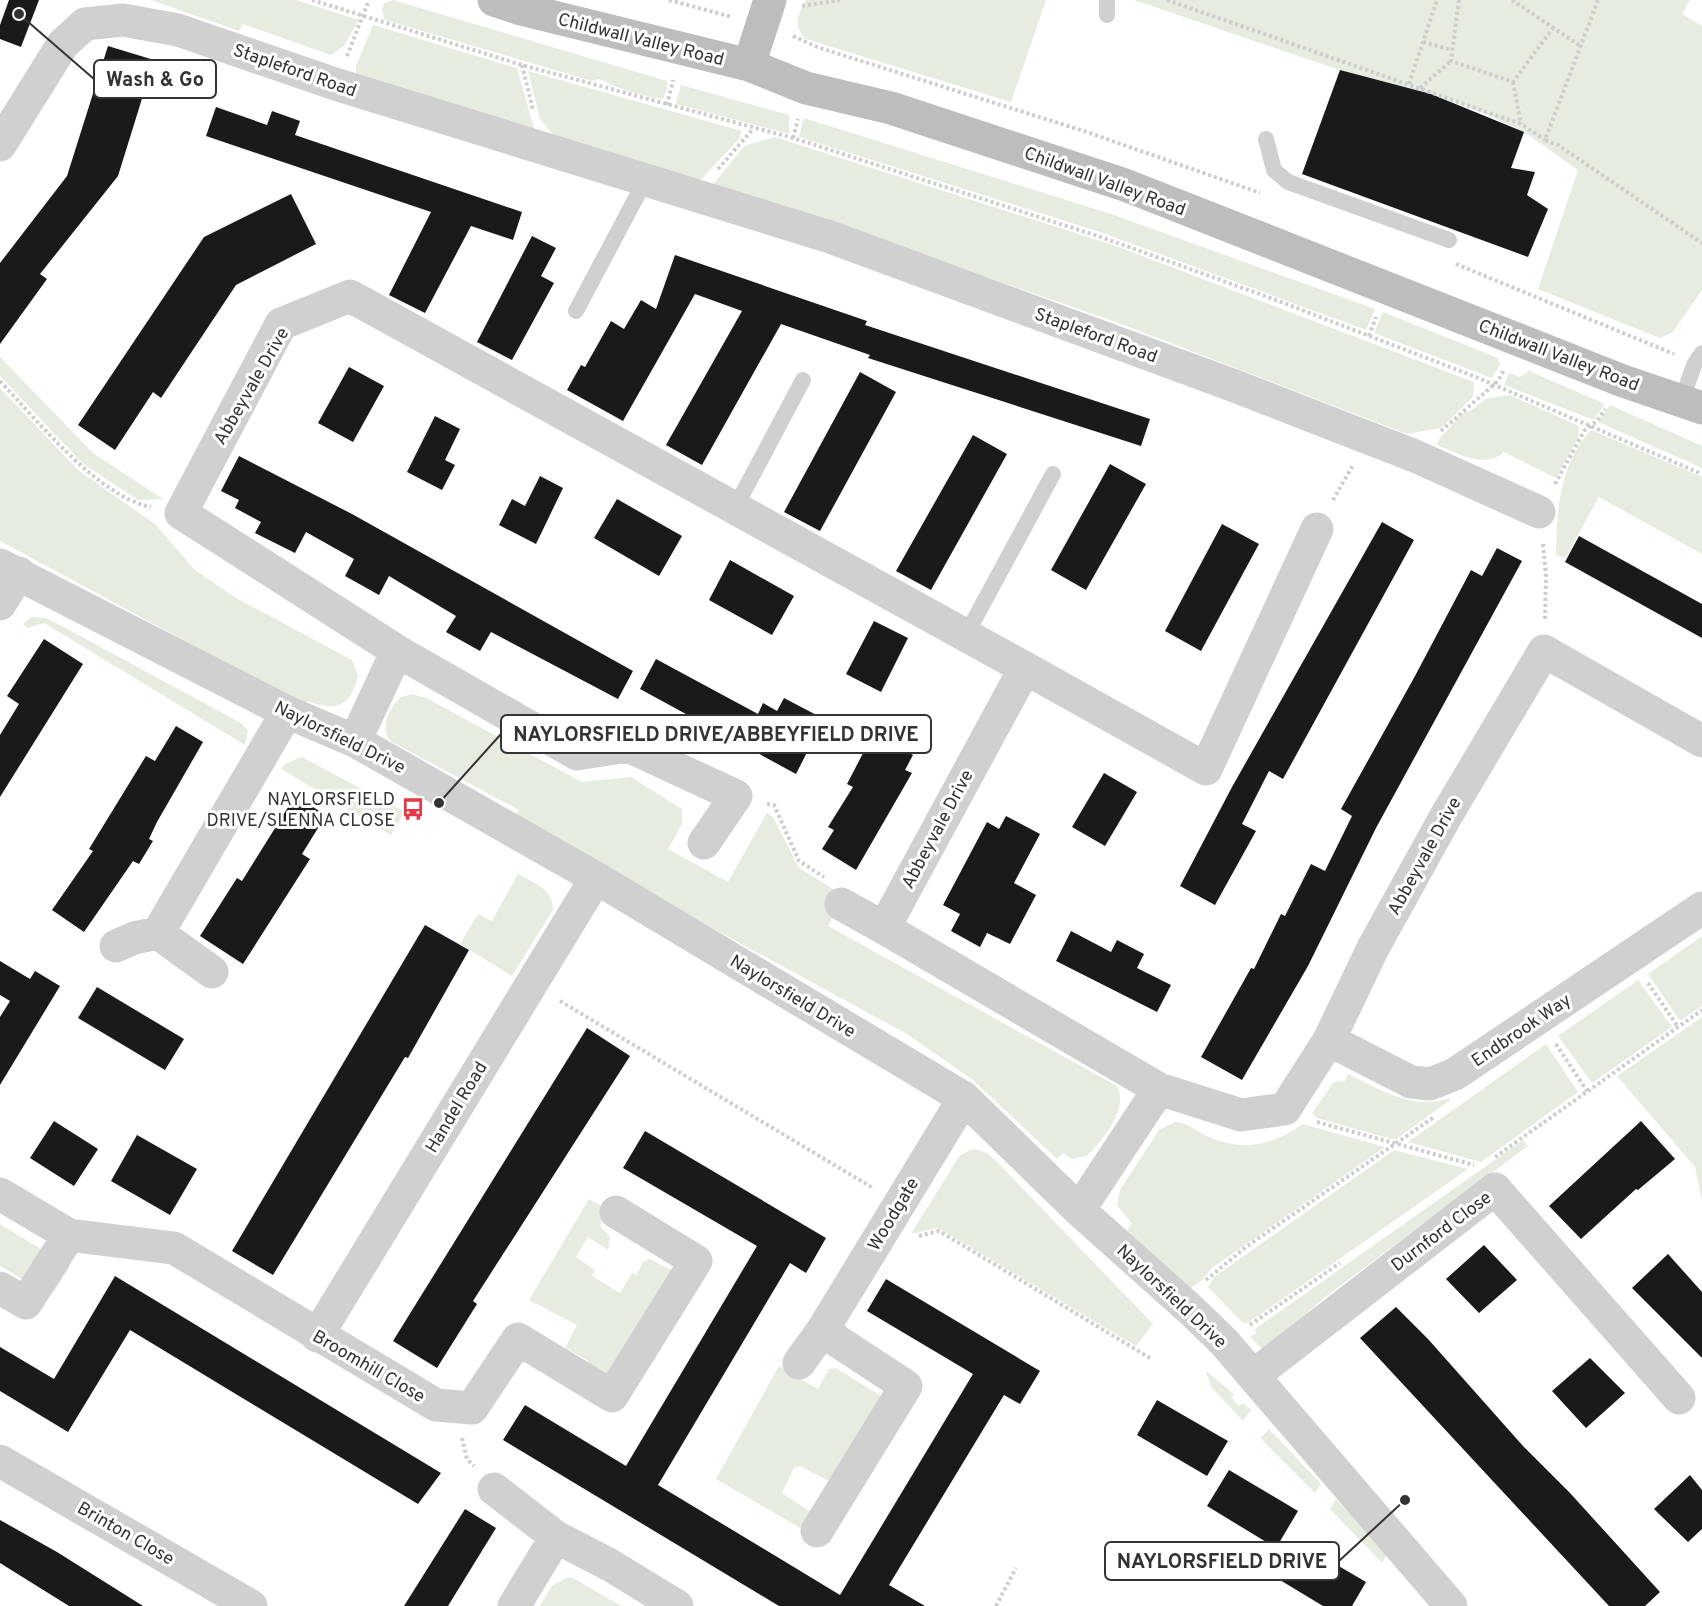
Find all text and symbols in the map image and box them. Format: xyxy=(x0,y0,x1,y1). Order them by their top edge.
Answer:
street label: Childwall Valley Road xyxy=(555,9,726,72)
street label: Stapleford Road xyxy=(230,40,359,103)
callout: Wash & Go xyxy=(94,60,216,98)
text: Wash & Go xyxy=(106,68,204,94)
street label: Childwall Valley Road xyxy=(1020,142,1188,222)
street label: Stapleford Road xyxy=(1031,304,1160,369)
street label: Childwall Valley Road xyxy=(1475,315,1642,398)
street label: Abbeyvale Drive xyxy=(209,324,295,450)
street label: Naylorsfield Drive xyxy=(270,697,409,780)
callout: NAYLORSFIELD DRIVE/ABBEYFIELD DRIVE xyxy=(501,715,931,753)
text: NAYLORSFIELD DRIVE/ABBEYFIELD DRIVE xyxy=(513,723,919,749)
street label: Abbeyvale Drive xyxy=(897,766,979,893)
place label: NAYLORSFIELD DRIVE/SLENNA CLOSE xyxy=(207,789,395,833)
street label: Abbeyvale Drive xyxy=(1383,794,1467,920)
bus stop icon: NAYLORSFIELD DRIVE/SLENNA CLOSE xyxy=(400,796,426,822)
street label: Naylorsfield Drive xyxy=(725,951,859,1044)
street label: Endbrook Way xyxy=(1468,989,1576,1073)
street label: Handel Road xyxy=(421,1058,494,1158)
street label: Woodgate xyxy=(863,1174,925,1256)
street label: Durnford Close xyxy=(1387,1187,1497,1278)
street label: Naylorsfield Drive xyxy=(1111,1240,1231,1354)
street label: Broomhill Close xyxy=(308,1326,429,1409)
street label: Brinton Close xyxy=(73,1497,178,1571)
callout: NAYLORSFIELD DRIVE xyxy=(1105,1542,1339,1580)
text: NAYLORSFIELD DRIVE xyxy=(1117,1550,1327,1576)

